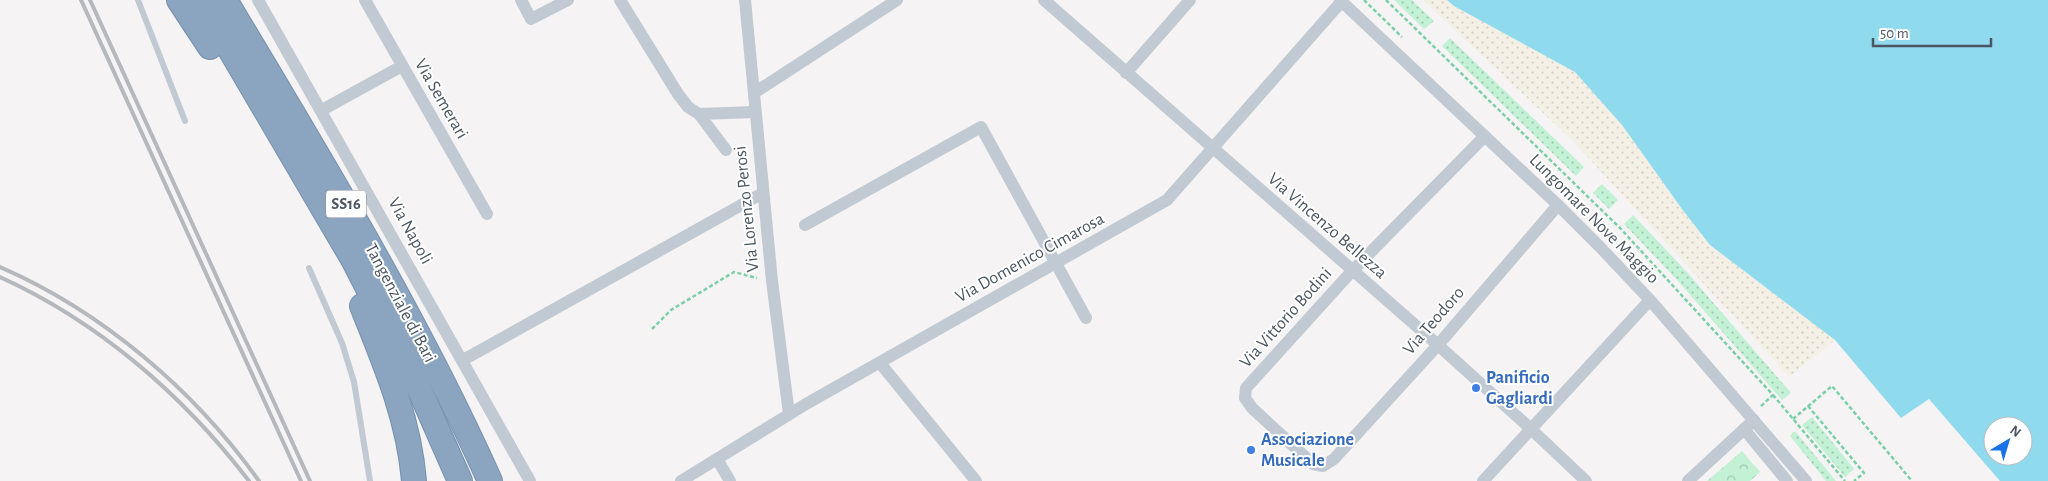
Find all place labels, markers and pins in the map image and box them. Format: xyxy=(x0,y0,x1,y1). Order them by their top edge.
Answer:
place label: Panificio Gagliardi xyxy=(1486,369,1553,408)
marker: Panificio Gagliardi xyxy=(1470,382,1482,394)
place label: Associazione Musicale xyxy=(1261,431,1354,470)
marker: Associazione Musicale xyxy=(1245,444,1257,456)

